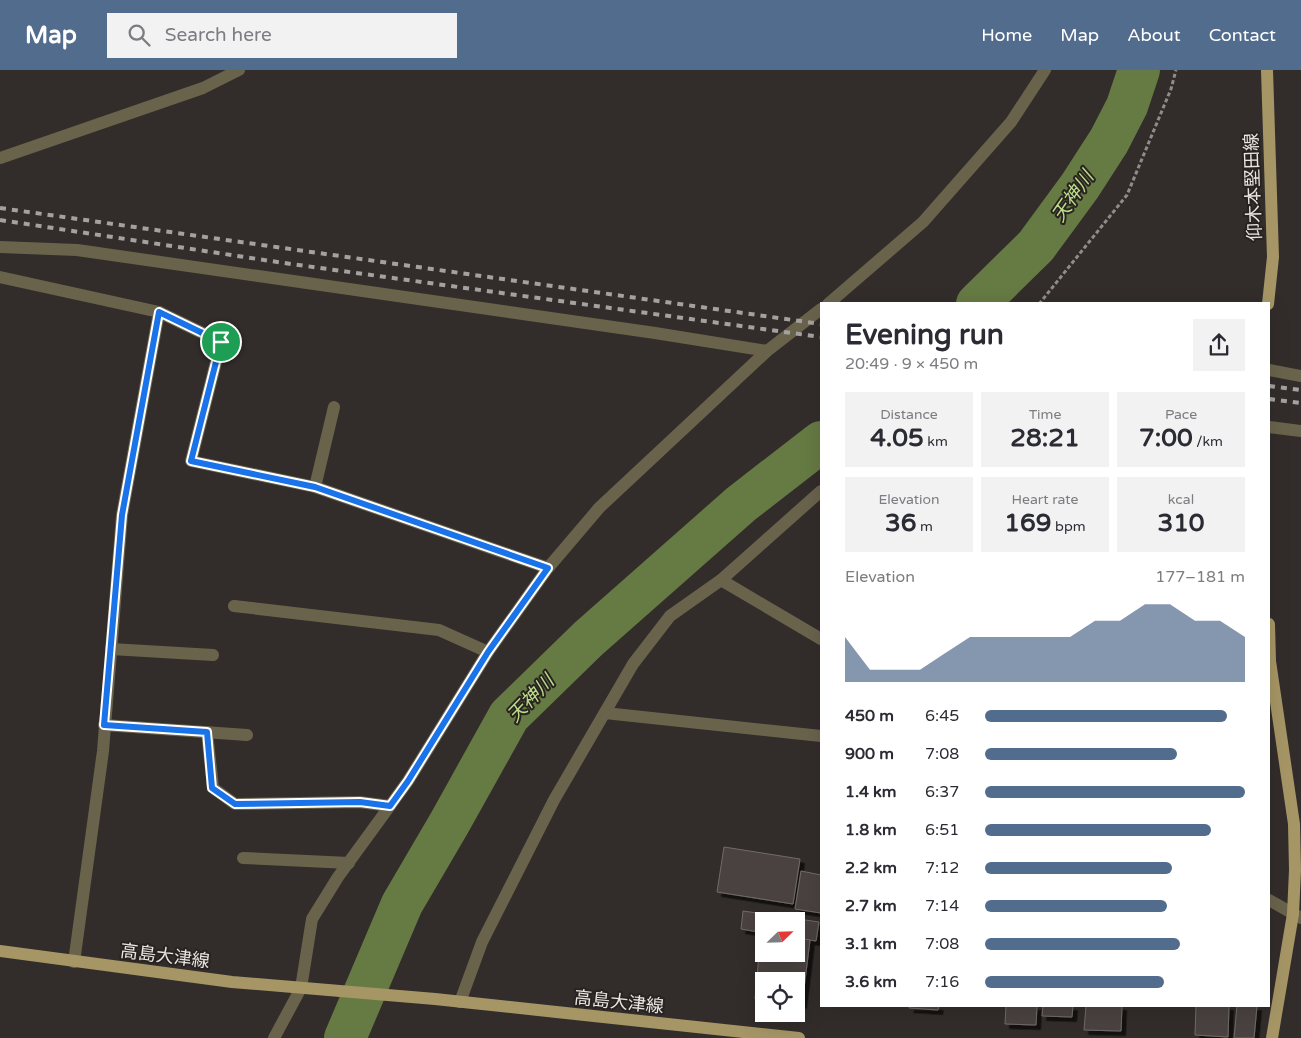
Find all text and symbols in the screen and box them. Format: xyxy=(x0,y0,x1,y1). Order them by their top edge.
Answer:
search box xyxy=(107,13,457,58)
text: Map xyxy=(25,21,77,50)
icon: search xyxy=(125,21,153,49)
text: Search here xyxy=(165,24,272,46)
text: Home xyxy=(981,24,1032,46)
text: Map xyxy=(1060,24,1099,46)
text: About xyxy=(1127,24,1181,46)
text: Contact xyxy=(1209,24,1276,46)
street label: 仰木本堅田線 xyxy=(1240,133,1266,241)
water label: 天神川 xyxy=(1047,165,1099,226)
text: Evening run xyxy=(845,318,1004,352)
button: share xyxy=(1193,319,1245,371)
pin xyxy=(200,321,242,363)
icon: arrive xyxy=(207,328,235,356)
text: 20:49 · 9 × 450 m xyxy=(845,354,978,374)
text: Distance xyxy=(880,406,938,423)
text: Time xyxy=(1029,406,1061,423)
text: Pace xyxy=(1165,406,1197,423)
text: 4.05 xyxy=(870,423,924,453)
text: 28:21 xyxy=(1010,423,1080,453)
text: 7:00 xyxy=(1139,423,1193,453)
text: km xyxy=(924,433,948,450)
text: /km xyxy=(1193,433,1223,450)
text: Elevation xyxy=(878,491,940,508)
text: Heart rate xyxy=(1012,491,1078,508)
text: kcal xyxy=(1168,491,1194,508)
text: 36 xyxy=(885,508,916,538)
text: 169 xyxy=(1004,508,1051,538)
text: 310 xyxy=(1157,508,1205,538)
text: m xyxy=(916,518,933,535)
text: bpm xyxy=(1051,518,1086,535)
text: Elevation xyxy=(845,567,915,587)
text: 177–181 m xyxy=(1155,567,1245,587)
water label: 天神川 xyxy=(503,669,560,727)
text: 450 m xyxy=(845,706,894,726)
text: 6:45 xyxy=(925,706,959,726)
text: 900 m xyxy=(845,744,894,764)
text: 7:08 xyxy=(925,744,959,764)
text: 1.4 km xyxy=(845,782,897,802)
text: 6:37 xyxy=(925,782,959,802)
text: 1.8 km xyxy=(845,820,897,840)
text: 6:51 xyxy=(925,820,959,840)
text: 2.2 km xyxy=(845,858,897,878)
text: 7:12 xyxy=(925,858,959,878)
text: 2.7 km xyxy=(845,896,897,916)
text: 7:14 xyxy=(925,896,959,916)
north arrow xyxy=(755,912,805,962)
map controls xyxy=(755,912,805,1022)
text: 3.1 km xyxy=(845,934,897,954)
text: 7:08 xyxy=(925,934,959,954)
street label: 高島大津線 xyxy=(119,940,211,972)
button: locate xyxy=(755,972,805,1022)
text: 3.6 km xyxy=(845,972,897,992)
text: 7:16 xyxy=(925,972,959,992)
street label: 高島大津線 xyxy=(573,986,665,1018)

